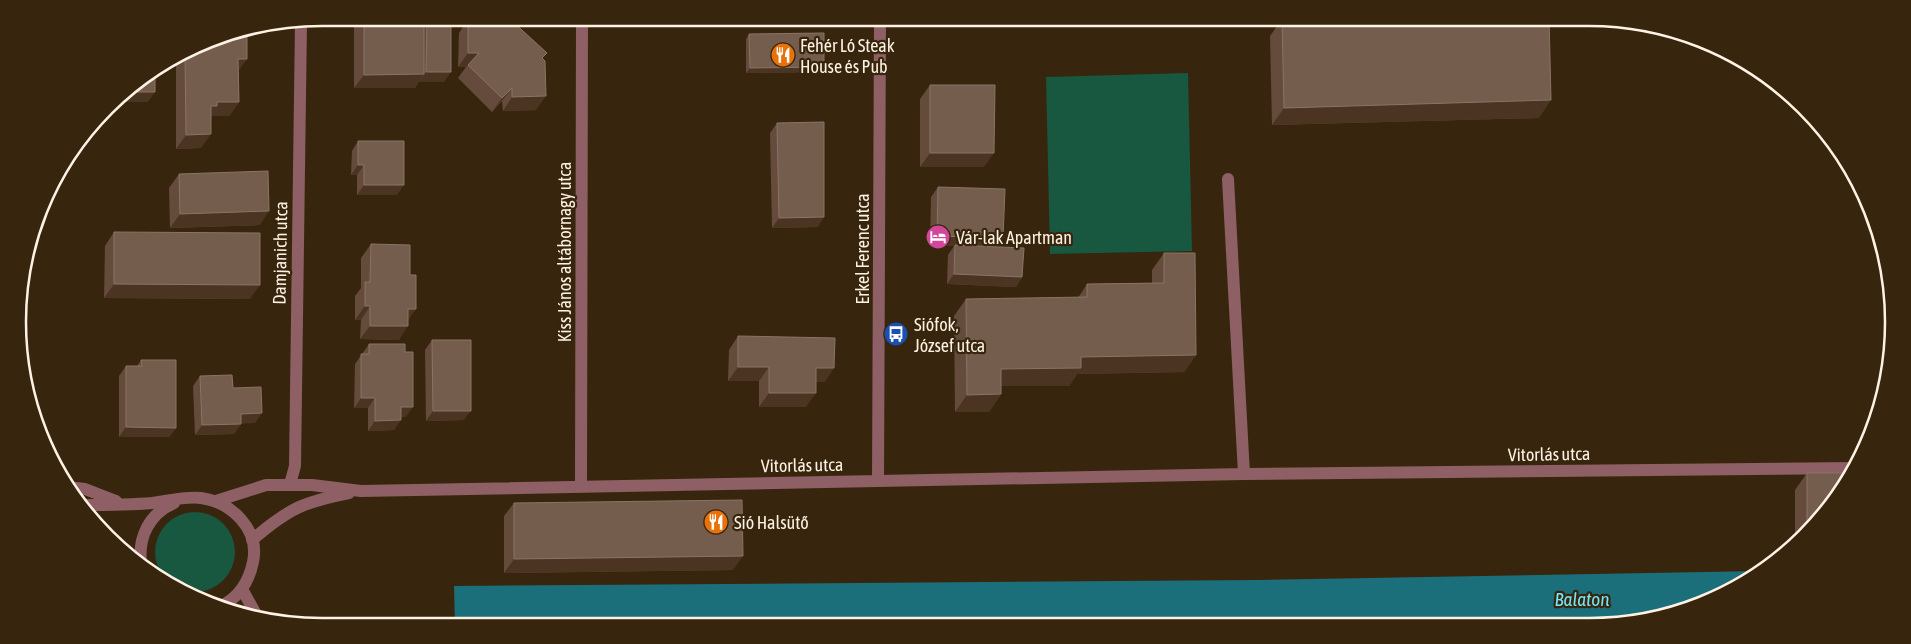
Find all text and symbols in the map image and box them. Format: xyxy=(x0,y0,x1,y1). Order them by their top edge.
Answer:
place label: Fehér Ló Steak House és Pub xyxy=(800,35,895,77)
restaurant icon: Fehér Ló Steak House és Pub xyxy=(770,42,796,68)
street label: Kiss János altábornagy utca xyxy=(554,162,575,342)
street label: Erkel Ferenc utca xyxy=(852,193,873,305)
street label: Damjanich utca xyxy=(269,201,291,305)
hotel icon: Vár-lak Apartman xyxy=(925,224,951,250)
place label: Vár-lak Apartman xyxy=(956,227,1072,248)
place label: Siófok, József utca xyxy=(914,314,985,356)
bus stop icon: Siófok, József utca xyxy=(883,321,909,347)
street label: Vitorlás utca xyxy=(1508,443,1590,465)
street label: Vitorlás utca xyxy=(761,454,843,476)
restaurant icon: Sió Halsütő xyxy=(703,509,729,535)
place label: Sió Halsütő xyxy=(734,512,809,533)
water label: Balaton xyxy=(1555,588,1609,610)

